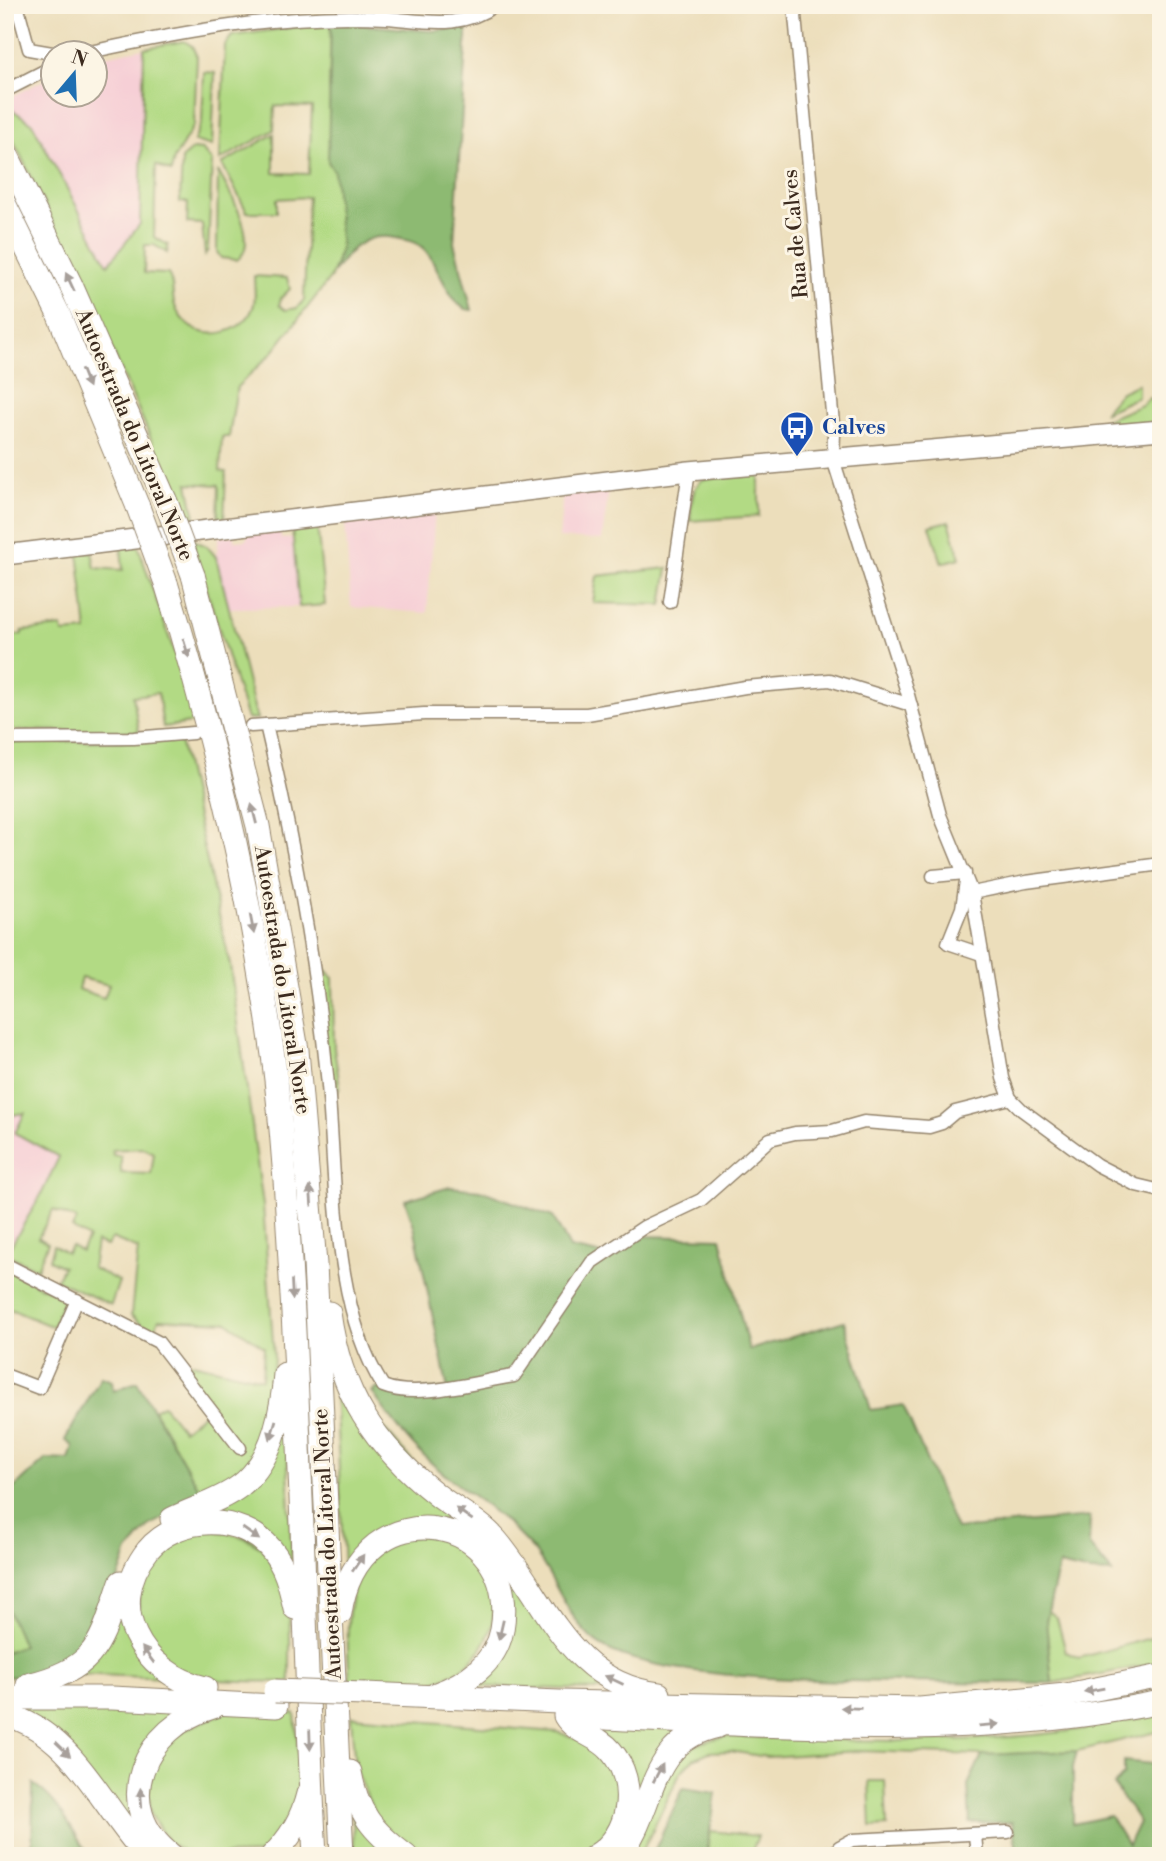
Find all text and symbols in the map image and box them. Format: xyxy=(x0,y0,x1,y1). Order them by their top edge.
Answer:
north arrow xyxy=(38,38,108,108)
text: N xyxy=(68,45,90,73)
street label: Rua de Calves xyxy=(777,168,815,300)
one-way arrow xyxy=(64,272,76,292)
street label: Autoestrada do Litoral Norte xyxy=(69,304,199,565)
one-way arrow xyxy=(79,368,91,388)
bus stop icon: Calves xyxy=(778,409,816,458)
place label: Calves xyxy=(822,415,886,441)
one-way arrow xyxy=(181,637,192,658)
one-way arrow xyxy=(249,803,259,824)
street label: Autoestrada do Litoral Norte xyxy=(248,843,316,1116)
one-way arrow xyxy=(246,913,257,935)
one-way arrow xyxy=(305,1185,316,1207)
one-way arrow xyxy=(286,1280,297,1302)
street label: Autoestrada do Litoral Norte xyxy=(308,1408,348,1681)
one-way arrow xyxy=(268,1420,278,1441)
one-way arrow xyxy=(455,1507,473,1521)
one-way arrow xyxy=(242,1527,260,1541)
one-way arrow xyxy=(351,1553,364,1573)
one-way arrow xyxy=(495,1619,506,1641)
one-way arrow xyxy=(141,1645,155,1664)
one-way arrow xyxy=(604,1674,624,1686)
one-way arrow xyxy=(1083,1685,1105,1696)
one-way arrow xyxy=(840,1702,862,1713)
one-way arrow xyxy=(978,1719,1000,1730)
one-way arrow xyxy=(304,1729,315,1751)
one-way arrow xyxy=(54,1740,71,1756)
one-way arrow xyxy=(652,1763,664,1782)
one-way arrow xyxy=(135,1786,146,1808)

